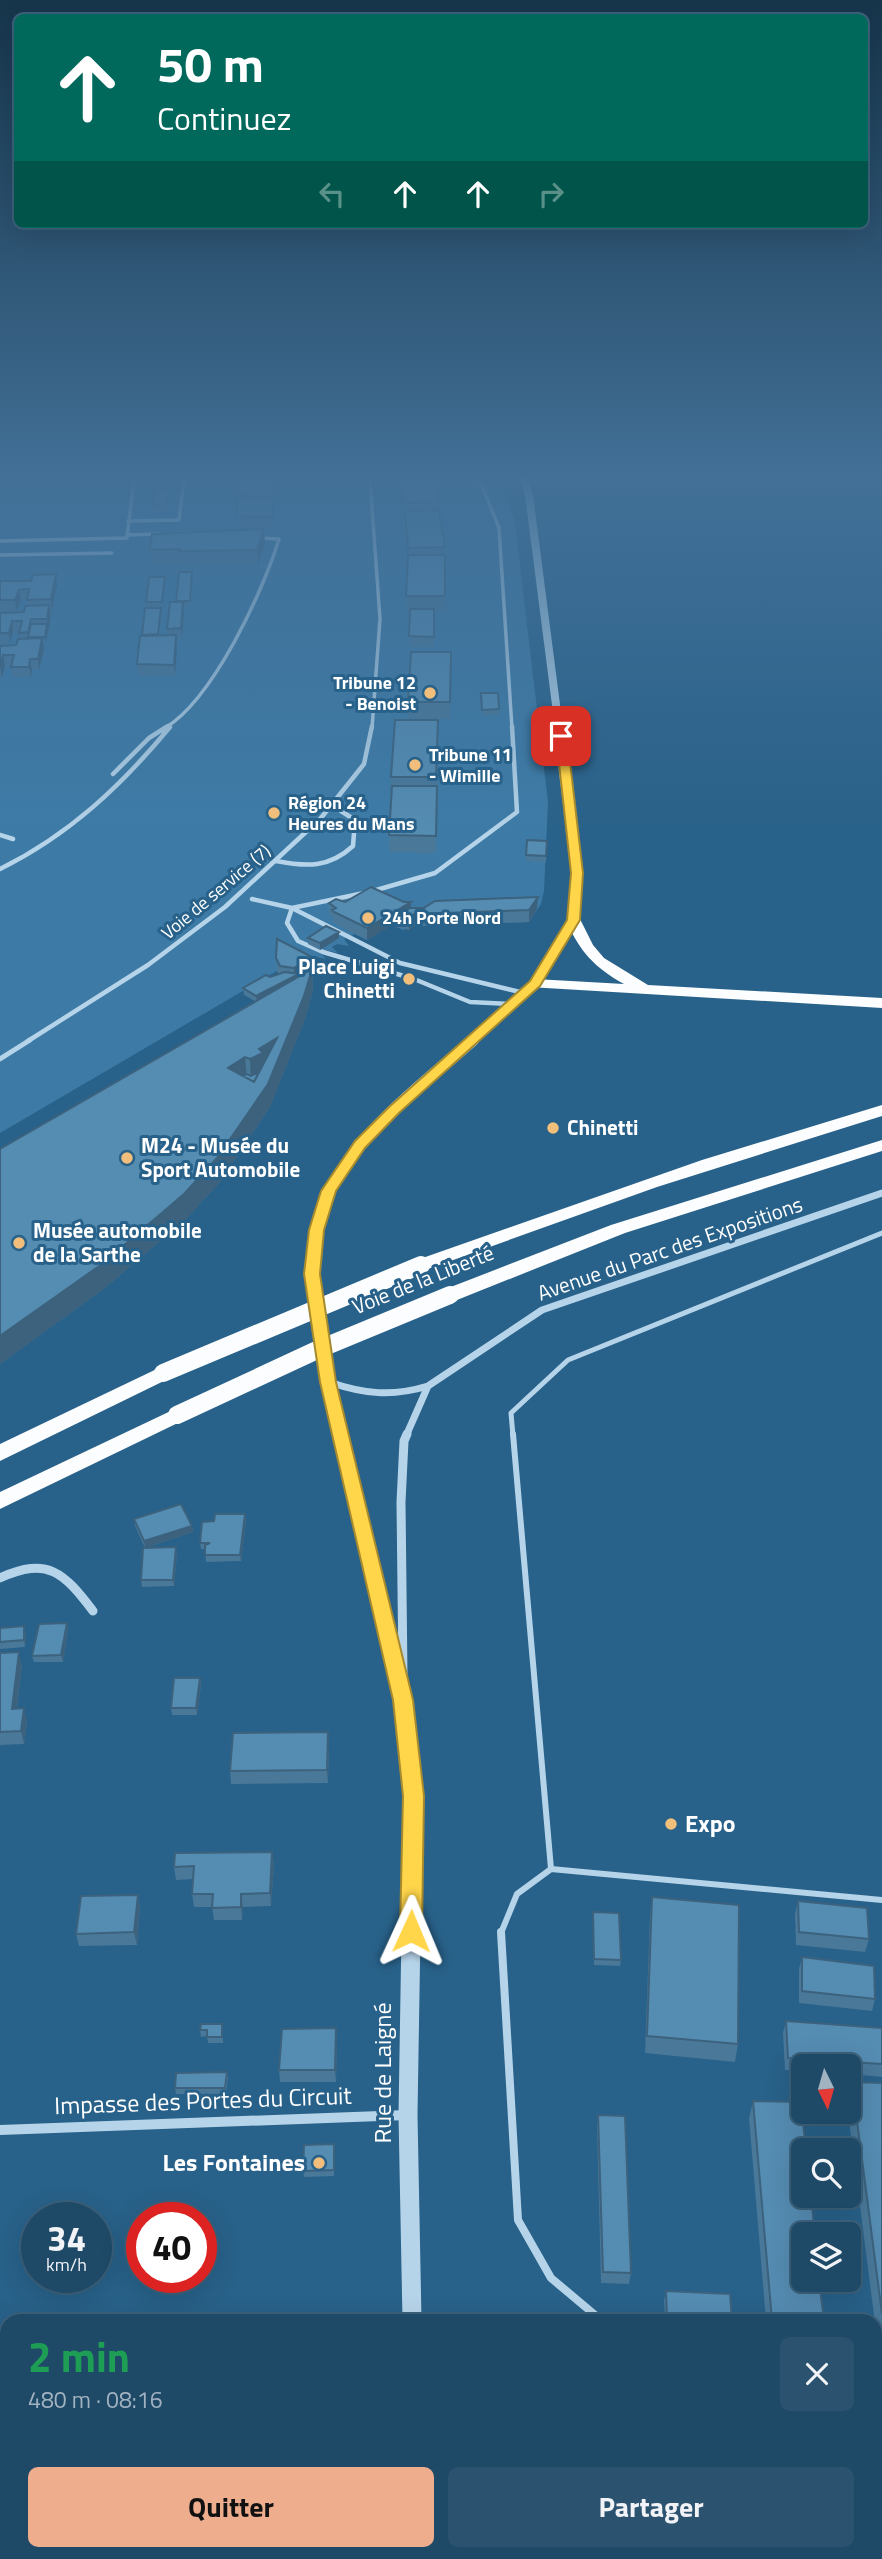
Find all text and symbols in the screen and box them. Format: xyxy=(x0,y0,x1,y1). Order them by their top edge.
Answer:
text: 50 m xyxy=(157,26,264,101)
icon: ahead xyxy=(42,42,133,133)
text: Continuez xyxy=(157,94,291,142)
icon: left xyxy=(313,175,351,213)
icon: ahead xyxy=(386,175,424,213)
icon: ahead xyxy=(459,175,497,213)
icon: right xyxy=(532,175,570,213)
place label: Tribune 12 - Benoist xyxy=(333,669,416,717)
marker: Tribune 12 - Benoist xyxy=(422,685,438,701)
pin xyxy=(531,706,591,766)
icon: arrive xyxy=(542,717,580,755)
place label: Tribune 11 - Wimille xyxy=(429,741,512,789)
marker: Tribune 11 - Wimille xyxy=(407,757,423,773)
place label: Région 24 Heures du Mans xyxy=(288,789,414,837)
marker: Région 24 Heures du Mans xyxy=(266,805,282,821)
street label: Voie de service (7) xyxy=(155,838,276,946)
place label: 24h Porte Nord xyxy=(382,904,501,931)
marker: 24h Porte Nord xyxy=(360,910,376,926)
place label: Place Luigi Chinetti xyxy=(298,950,395,1006)
marker: Place Luigi Chinetti xyxy=(401,971,417,987)
place label: Chinetti xyxy=(567,1111,638,1143)
marker: Chinetti xyxy=(545,1120,561,1136)
place label: M24 - Musée du Sport Automobile xyxy=(141,1129,300,1185)
marker: M24 - Musée du Sport Automobile xyxy=(119,1150,135,1166)
street label: Avenue du Parc des Expositions xyxy=(533,1188,807,1309)
place label: Musée automobile de la Sarthe xyxy=(33,1214,202,1270)
marker: Musée automobile de la Sarthe xyxy=(11,1235,27,1251)
street label: Voie de la Liberté xyxy=(347,1236,498,1322)
place label: Expo xyxy=(685,1805,736,1841)
marker: Expo xyxy=(663,1816,679,1832)
position arrow xyxy=(374,1894,448,1968)
street label: Rue de Laigné xyxy=(364,2002,400,2144)
north arrow xyxy=(791,2054,861,2124)
map controls xyxy=(791,2054,861,2292)
street label: Impasse des Portes du Circuit xyxy=(54,2077,353,2123)
button: search xyxy=(791,2138,861,2208)
place label: Les Fontaines xyxy=(162,2144,305,2180)
marker: Les Fontaines xyxy=(311,2155,327,2171)
speed limit sign: 40 xyxy=(126,2202,217,2293)
text: 34 xyxy=(47,2211,86,2265)
button: layers xyxy=(791,2222,861,2292)
text: km/h xyxy=(46,2251,87,2278)
text: 2 min xyxy=(28,2324,130,2388)
button: close xyxy=(780,2337,854,2411)
text: 480 m · 08:16 xyxy=(28,2382,163,2417)
button: Quitter xyxy=(28,2467,434,2547)
button: Partager xyxy=(448,2467,854,2547)

